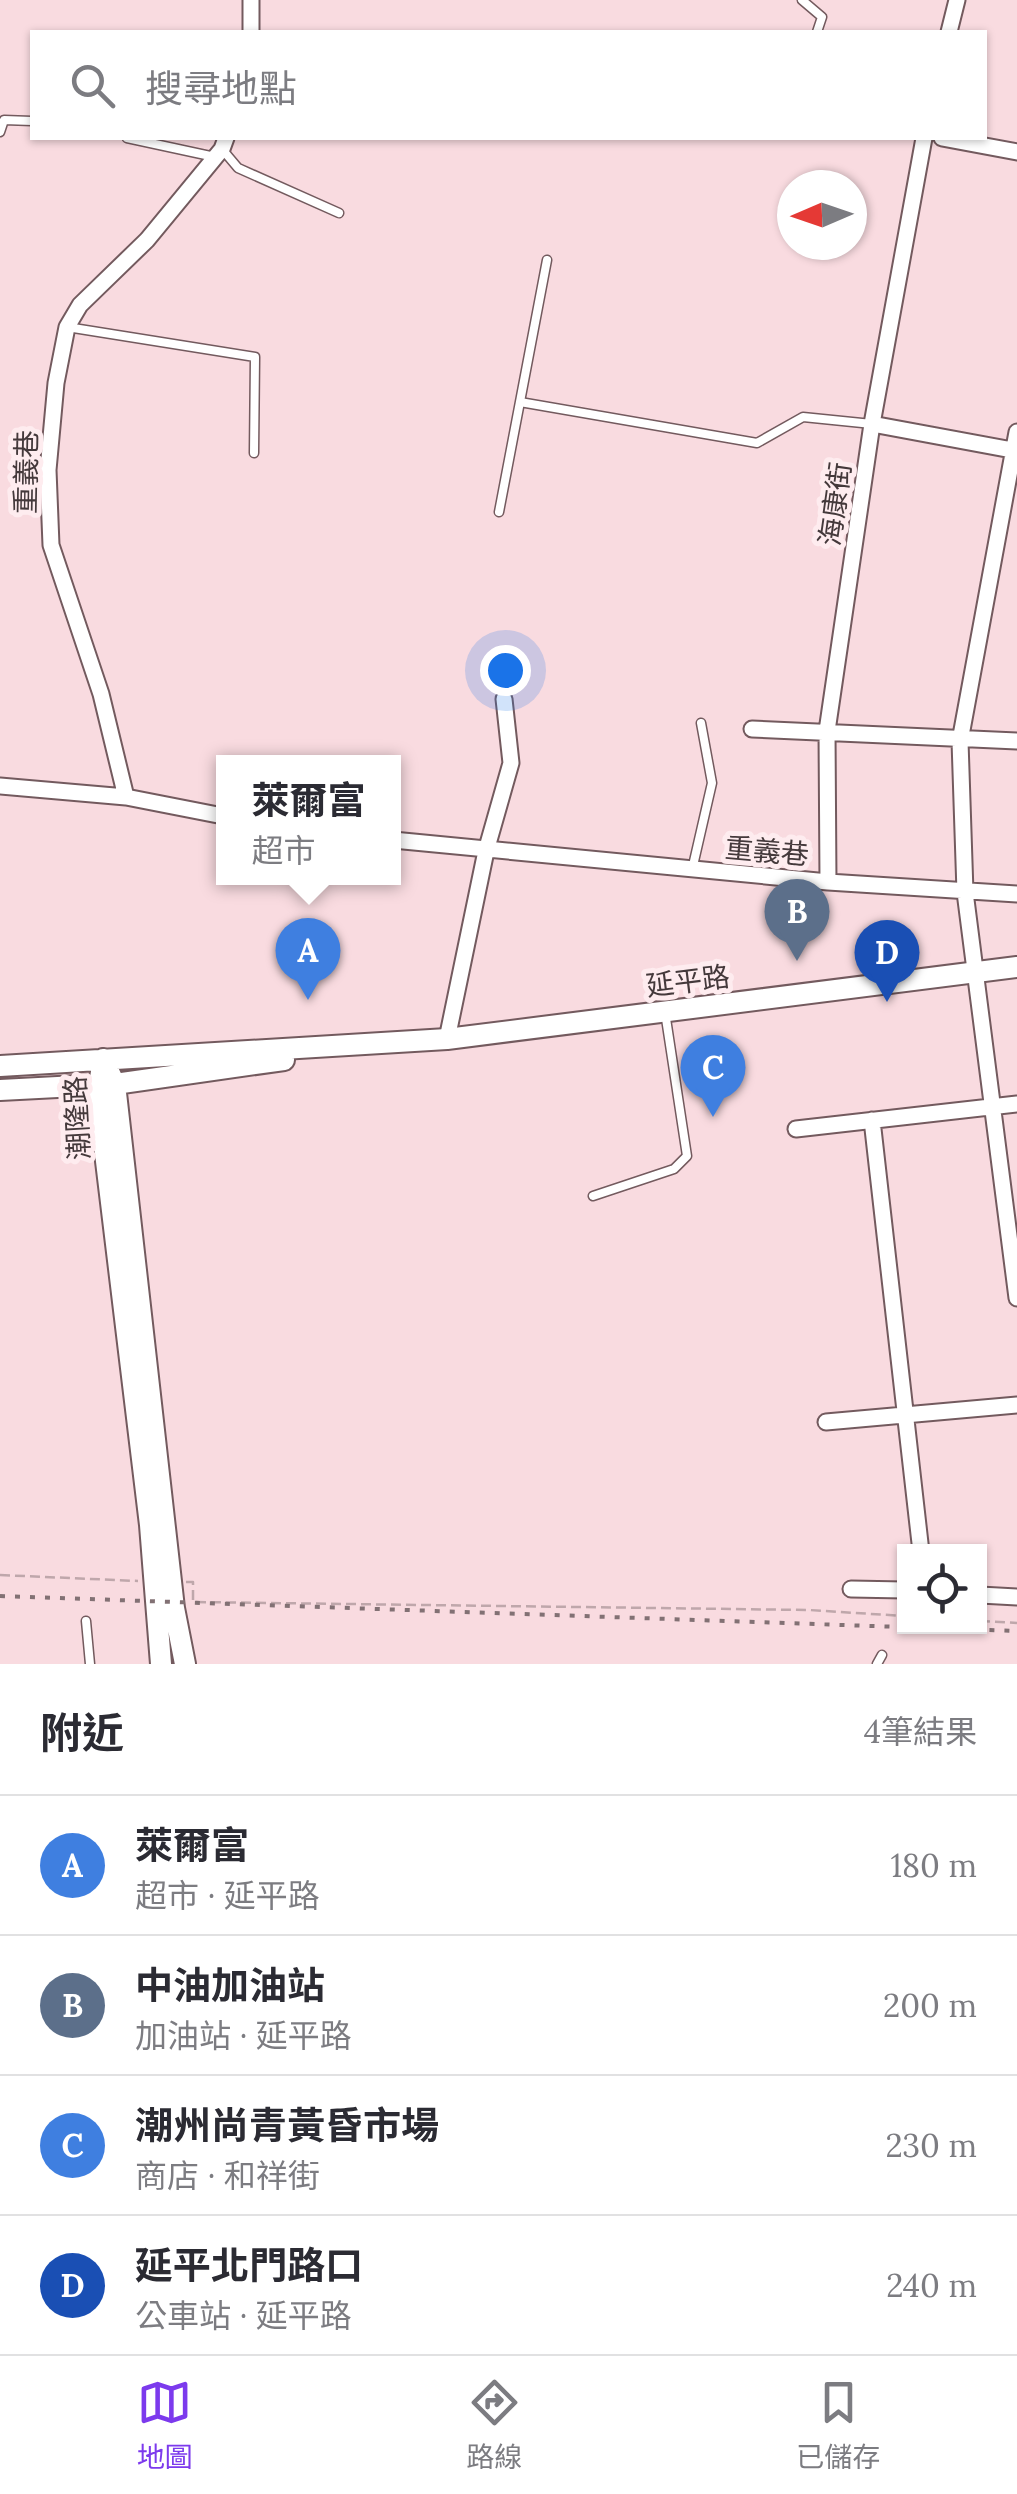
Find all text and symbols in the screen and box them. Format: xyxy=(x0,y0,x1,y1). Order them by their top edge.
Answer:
search box xyxy=(30,30,987,140)
icon: search xyxy=(65,58,120,113)
text: 搜尋地點 xyxy=(145,64,297,112)
north arrow xyxy=(777,170,867,260)
street label: 重義巷 xyxy=(7,430,45,514)
street label: 海康街 xyxy=(811,460,859,548)
your location xyxy=(480,645,531,696)
popup xyxy=(216,755,401,885)
text: 萊爾富 xyxy=(251,776,366,824)
street label: 重義巷 xyxy=(724,829,810,873)
text: 超市 xyxy=(251,830,316,871)
pin: B xyxy=(764,878,830,961)
pin: A xyxy=(276,918,340,1000)
pin: D xyxy=(854,920,920,1002)
street label: 延平路 xyxy=(644,958,732,1004)
pin: C xyxy=(680,1034,746,1117)
street label: 潮隆路 xyxy=(57,1075,97,1161)
map controls xyxy=(897,1544,987,1634)
button: locate xyxy=(897,1544,987,1634)
text: 附近 xyxy=(40,1706,124,1760)
text: 4筆結果 xyxy=(864,1711,977,1752)
text: 萊爾富 xyxy=(135,1821,249,1869)
text: A xyxy=(62,1845,83,1886)
text: 180 m xyxy=(890,1845,977,1886)
text: 超市 · 延平路 xyxy=(135,1875,320,1916)
text: 中油加油站 xyxy=(135,1961,325,2009)
text: B xyxy=(62,1985,83,2026)
text: 200 m xyxy=(883,1985,977,2026)
text: 加油站 · 延平路 xyxy=(135,2015,352,2056)
text: 潮州尚青黃昏市場 xyxy=(135,2101,439,2149)
text: C xyxy=(61,2125,84,2166)
text: 230 m xyxy=(886,2125,977,2166)
text: 商店 · 和祥街 xyxy=(135,2155,320,2196)
text: 延平北門路口 xyxy=(135,2241,363,2289)
text: D xyxy=(60,2265,85,2306)
text: 240 m xyxy=(886,2265,977,2306)
text: 公車站 · 延平路 xyxy=(135,2295,352,2336)
tab: 地圖 xyxy=(137,2375,193,2475)
tab: 路線 xyxy=(466,2375,522,2475)
tab: 已儲存 xyxy=(796,2375,880,2475)

